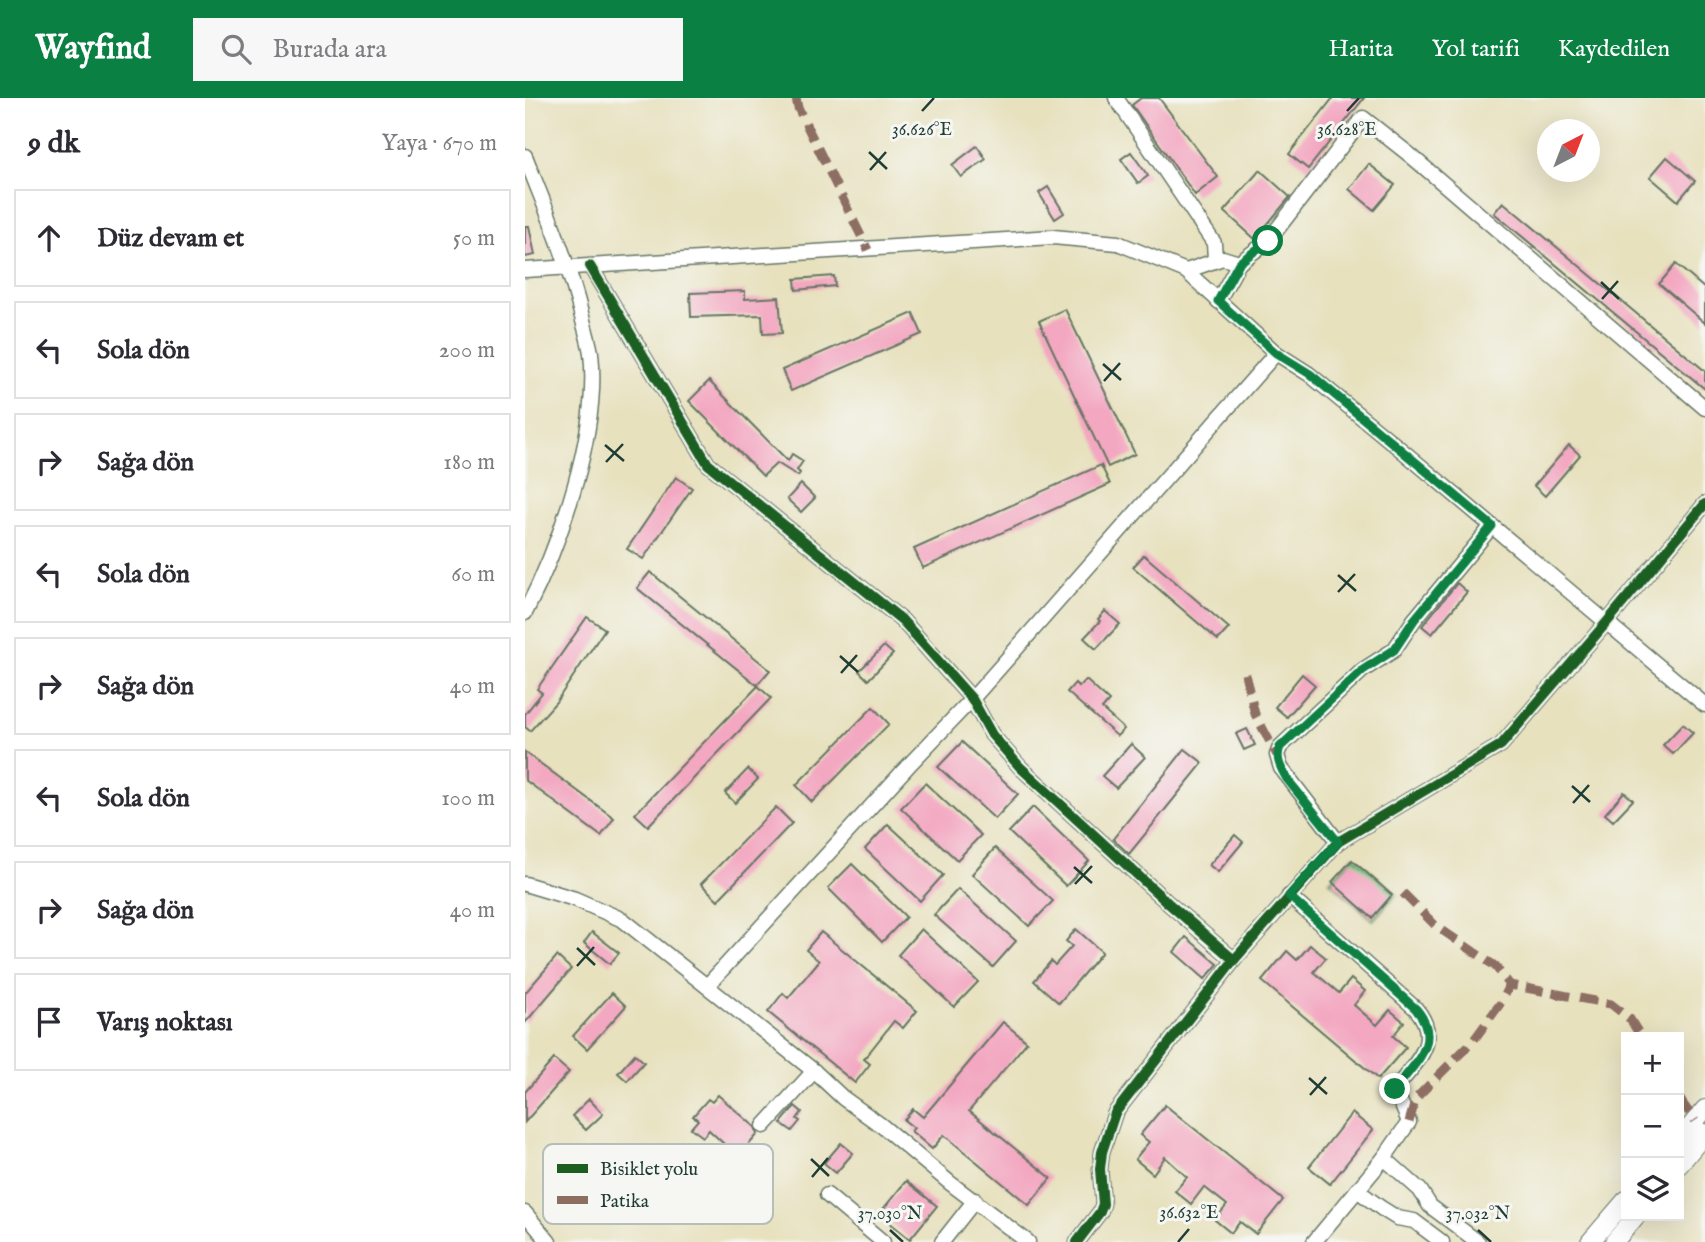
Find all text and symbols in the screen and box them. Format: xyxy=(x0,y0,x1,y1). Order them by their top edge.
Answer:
search box xyxy=(193,18,683,81)
text: Wayfind xyxy=(35,28,151,70)
icon: search xyxy=(217,30,255,68)
text: Burada ara xyxy=(273,33,387,66)
text: Harita xyxy=(1329,34,1393,65)
text: Yol tarifi xyxy=(1431,34,1520,65)
text: Kaydedilen xyxy=(1558,34,1670,65)
text: 36.626°E xyxy=(892,119,952,142)
text: 36.628°E xyxy=(1317,119,1377,142)
north arrow xyxy=(1537,119,1600,182)
text: 9 dk xyxy=(28,125,80,163)
text: Yaya · 670 m xyxy=(382,129,497,158)
icon: ahead xyxy=(30,219,68,257)
text: Düz devam et xyxy=(97,222,244,255)
text: 50 m xyxy=(453,224,495,253)
route start xyxy=(1252,225,1283,256)
icon: left xyxy=(30,331,68,369)
text: Sola dön xyxy=(97,334,190,367)
text: 200 m xyxy=(439,336,495,365)
icon: right xyxy=(30,443,68,481)
text: Sağa dön xyxy=(97,446,194,479)
text: 180 m xyxy=(443,448,495,477)
icon: left xyxy=(30,555,68,593)
text: Sola dön xyxy=(97,558,190,591)
text: 60 m xyxy=(451,560,495,589)
icon: right xyxy=(30,667,68,705)
text: Sağa dön xyxy=(97,670,194,703)
text: 40 m xyxy=(450,672,495,701)
icon: left xyxy=(30,779,68,817)
text: Sola dön xyxy=(97,782,190,815)
text: 100 m xyxy=(441,784,495,813)
icon: right xyxy=(30,891,68,929)
text: Sağa dön xyxy=(97,894,194,927)
text: 40 m xyxy=(450,896,495,925)
icon: arrive xyxy=(30,1003,68,1041)
text: Varış noktası xyxy=(97,1006,233,1039)
map controls xyxy=(1621,1032,1684,1221)
button: + xyxy=(1621,1032,1684,1095)
route end xyxy=(1379,1073,1410,1104)
button: − xyxy=(1621,1095,1684,1158)
legend xyxy=(543,1144,773,1224)
text: Bisiklet yolu xyxy=(600,1158,698,1182)
button: layers xyxy=(1621,1158,1684,1221)
text: Patika xyxy=(600,1190,650,1214)
text: 36.632°E xyxy=(1159,1202,1219,1225)
text: 37.030°N xyxy=(858,1203,923,1226)
text: 37.032°N xyxy=(1446,1203,1511,1226)

